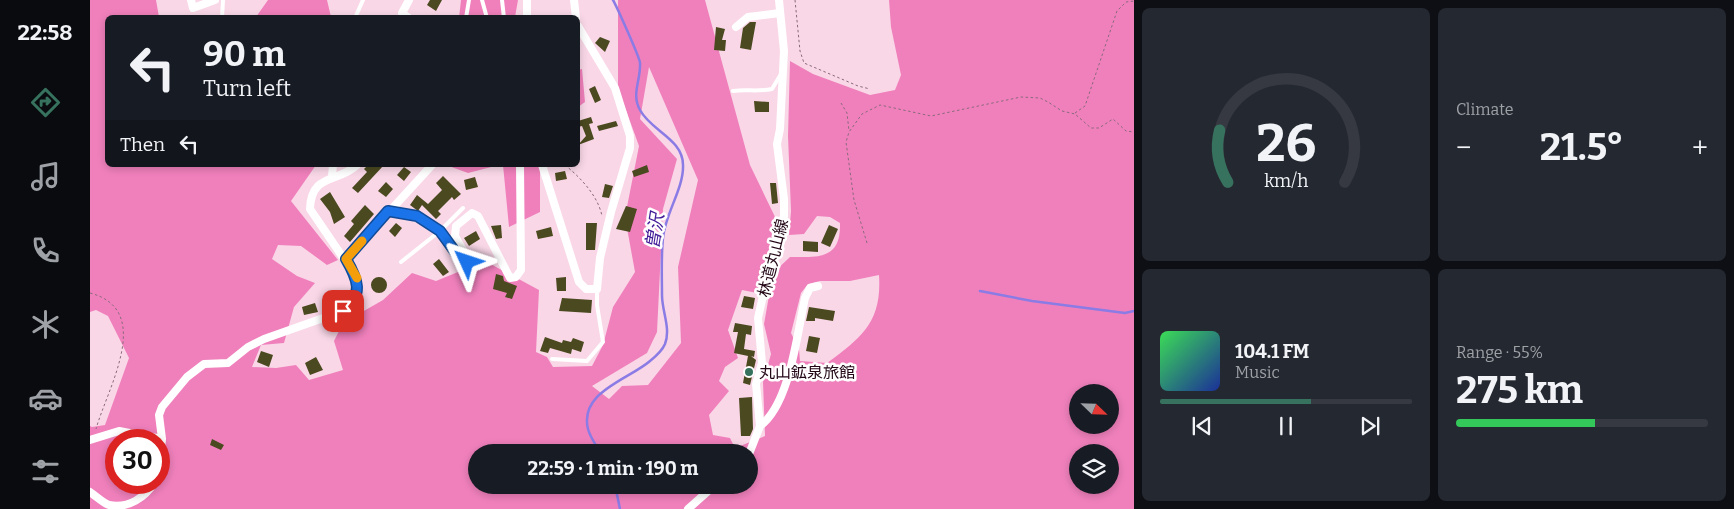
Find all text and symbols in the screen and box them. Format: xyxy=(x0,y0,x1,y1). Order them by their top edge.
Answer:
text: 22:58 xyxy=(17,19,73,46)
text: 90 m xyxy=(203,33,286,75)
icon: left xyxy=(120,35,185,100)
text: Turn left xyxy=(203,75,291,102)
icon: directions xyxy=(28,85,63,120)
text: Climate xyxy=(1456,100,1514,119)
text: 26 xyxy=(1256,112,1316,175)
text: 21.5° xyxy=(1540,124,1624,170)
icon: left xyxy=(175,130,203,158)
text: − xyxy=(1456,131,1471,164)
text: + xyxy=(1692,131,1708,164)
text: Then xyxy=(120,133,165,156)
icon: music xyxy=(28,159,63,194)
text: km/h xyxy=(1264,170,1308,192)
water label: 曽沢 xyxy=(641,210,669,250)
street label: 林道丸山線 xyxy=(754,217,792,299)
icon: phone xyxy=(28,233,63,268)
position arrow xyxy=(440,235,492,287)
pin xyxy=(322,290,364,332)
icon: arrive xyxy=(329,297,357,325)
icon: climate xyxy=(28,307,63,342)
text: 104.1 FM xyxy=(1235,340,1309,363)
text: Range · 55% xyxy=(1456,343,1543,362)
place label: 丸山鉱泉旅館 xyxy=(759,363,855,382)
text: Music xyxy=(1235,363,1280,382)
marker: 丸山鉱泉旅館 xyxy=(743,366,755,378)
text: 275 km xyxy=(1456,367,1583,413)
icon: car xyxy=(28,381,63,416)
north arrow xyxy=(1069,384,1119,434)
map controls xyxy=(1069,384,1119,494)
icon: previous xyxy=(1188,412,1216,440)
icon: pause xyxy=(1272,412,1300,440)
icon: next xyxy=(1356,412,1384,440)
speed limit sign: 30 xyxy=(105,429,170,494)
button: layers xyxy=(1069,444,1119,494)
icon: filters xyxy=(28,454,63,489)
text: 22:59 · 1 min · 190 m xyxy=(528,457,698,480)

